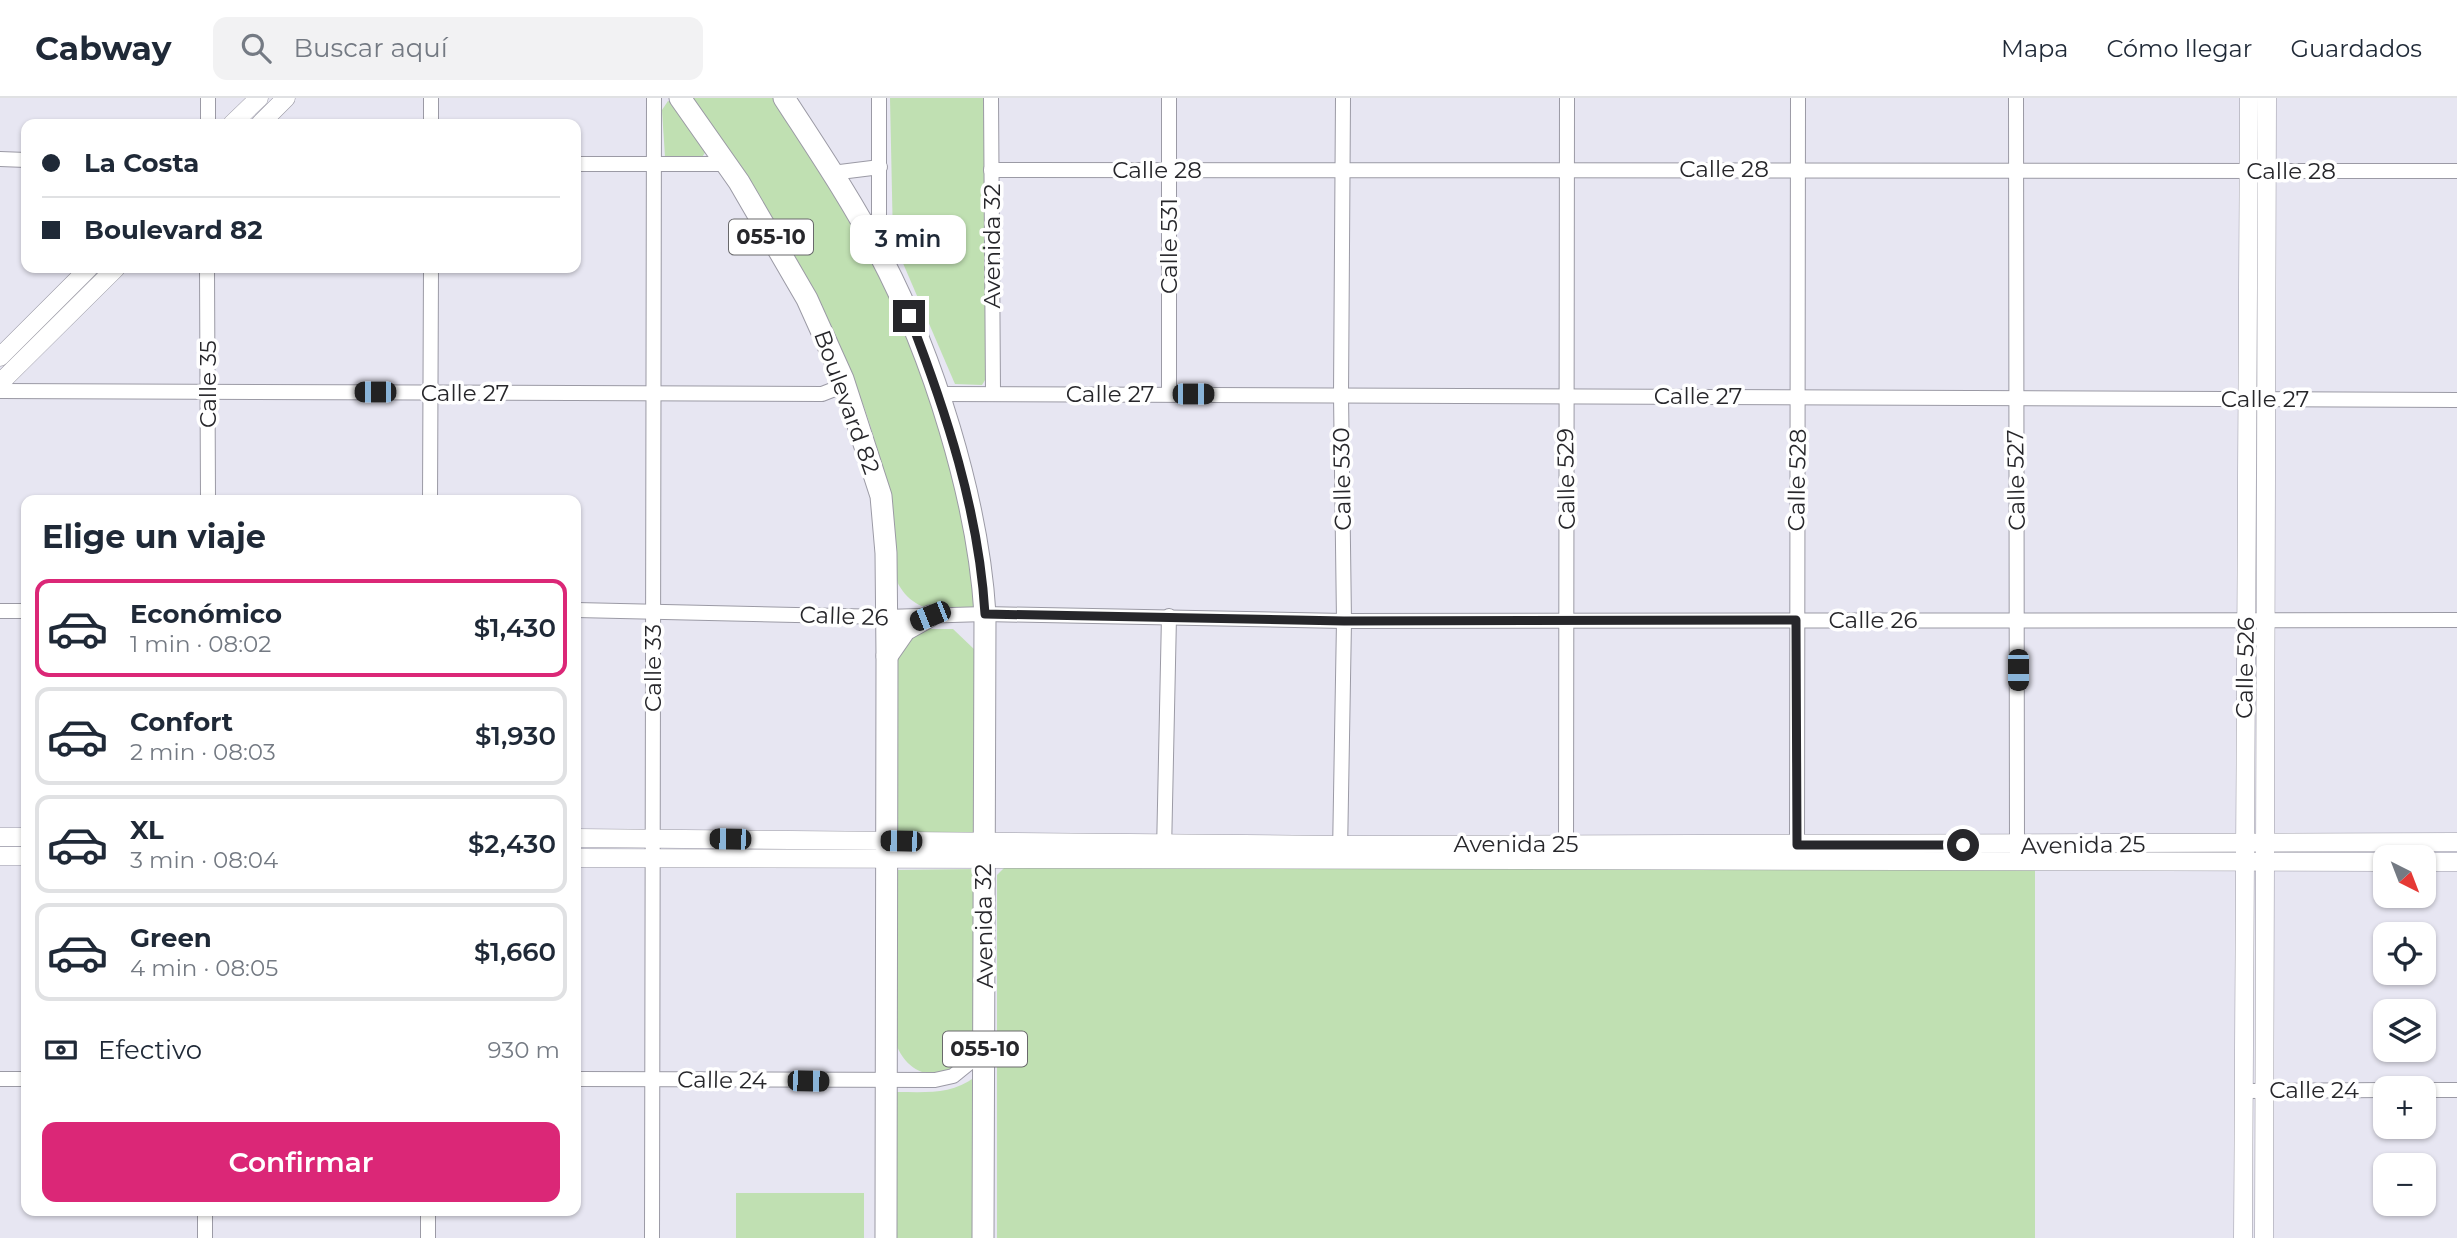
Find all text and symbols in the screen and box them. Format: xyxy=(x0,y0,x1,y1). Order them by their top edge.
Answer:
search box xyxy=(213,17,703,80)
text: Cabway xyxy=(35,28,171,68)
icon: search xyxy=(237,29,275,67)
text: Buscar aquí xyxy=(293,32,448,64)
text: Mapa xyxy=(2001,34,2068,63)
text: Cómo llegar xyxy=(2106,34,2252,63)
text: Guardados xyxy=(2290,34,2422,63)
text: La Costa xyxy=(84,147,199,179)
street label: Calle 28 xyxy=(1679,155,1769,183)
street label: Calle 28 xyxy=(1112,156,1202,184)
street label: Calle 28 xyxy=(2246,157,2336,185)
street label: Avenida 32 xyxy=(978,184,1006,308)
street label: Calle 531 xyxy=(1155,198,1183,294)
text: Boulevard 82 xyxy=(84,214,263,246)
callout: 3 min xyxy=(851,214,967,264)
road number: 055-10 xyxy=(729,220,813,254)
text: 3 min xyxy=(875,225,941,253)
route end xyxy=(893,300,925,332)
street label: Boulevard 82 xyxy=(808,326,886,478)
street label: Calle 35 xyxy=(194,340,222,428)
street label: Calle 27 xyxy=(421,379,509,407)
street label: Calle 27 xyxy=(1066,380,1154,408)
car xyxy=(355,382,397,403)
street label: Calle 27 xyxy=(1654,382,1742,410)
car xyxy=(1173,384,1215,405)
street label: Calle 27 xyxy=(2221,385,2309,413)
street label: Calle 530 xyxy=(1327,427,1357,531)
street label: Calle 529 xyxy=(1551,428,1581,530)
street label: Calle 528 xyxy=(1782,428,1812,532)
street label: Calle 527 xyxy=(2001,429,2031,531)
text: Elige un viaje xyxy=(42,517,266,556)
icon: car xyxy=(46,597,109,660)
text: Económico xyxy=(130,598,282,630)
car xyxy=(907,598,954,634)
street label: Calle 26 xyxy=(799,600,889,632)
street label: Calle 26 xyxy=(1828,606,1918,634)
text: $1,430 xyxy=(474,612,556,644)
street label: Calle 526 xyxy=(2230,617,2260,719)
street label: Calle 33 xyxy=(639,624,667,712)
text: 1 min · 08:02 xyxy=(130,630,271,658)
car xyxy=(2008,649,2029,691)
icon: car xyxy=(46,705,109,768)
text: Confort xyxy=(130,706,233,738)
text: $1,930 xyxy=(475,720,556,752)
text: 2 min · 08:03 xyxy=(130,738,276,766)
icon: car xyxy=(46,813,109,876)
text: XL xyxy=(130,814,164,846)
text: $2,430 xyxy=(468,828,556,860)
car xyxy=(709,828,752,850)
route start xyxy=(1947,829,1979,861)
car xyxy=(880,830,923,852)
street label: Avenida 25 xyxy=(1454,830,1578,858)
street label: Avenida 25 xyxy=(2020,830,2146,860)
north arrow xyxy=(2373,845,2436,908)
map controls xyxy=(2373,845,2436,1216)
text: 3 min · 08:04 xyxy=(130,846,278,874)
street label: Avenida 32 xyxy=(969,863,999,989)
icon: car xyxy=(46,921,109,984)
text: Green xyxy=(130,922,212,954)
button: locate xyxy=(2373,922,2436,985)
text: $1,660 xyxy=(474,936,556,968)
text: 4 min · 08:05 xyxy=(130,954,278,982)
button: layers xyxy=(2373,999,2436,1062)
icon: cash xyxy=(42,1031,80,1069)
road number: 055-10 xyxy=(943,1032,1027,1066)
text: Efectivo xyxy=(98,1034,202,1066)
text: 930 m xyxy=(488,1036,560,1064)
street label: Calle 24 xyxy=(677,1065,767,1095)
car xyxy=(787,1070,830,1092)
street label: Calle 24 xyxy=(2269,1076,2359,1104)
button: + xyxy=(2373,1076,2436,1139)
button: Confirmar xyxy=(42,1122,560,1202)
button: − xyxy=(2373,1153,2436,1216)

